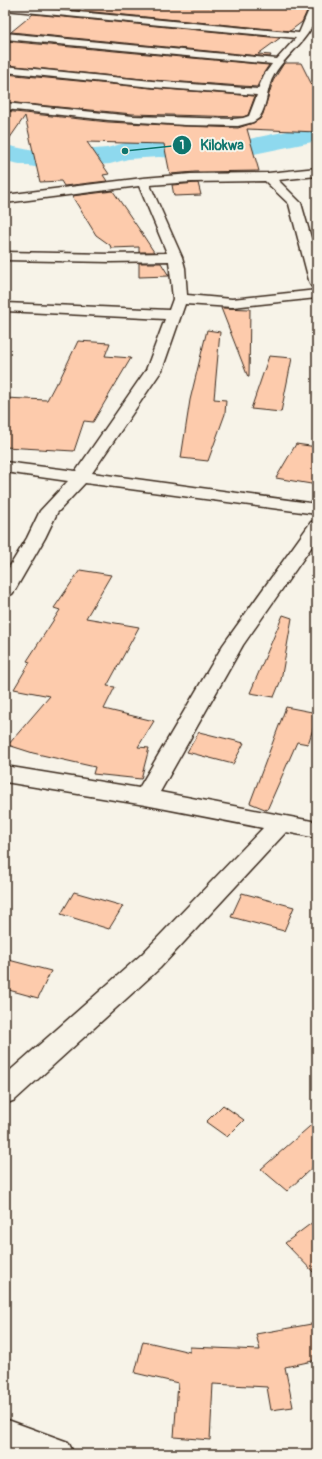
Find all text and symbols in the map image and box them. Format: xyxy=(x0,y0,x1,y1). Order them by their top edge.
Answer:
callout: Kilokwa xyxy=(172,132,252,158)
text: Kilokwa xyxy=(200,137,244,154)
text: 1 xyxy=(180,138,184,153)

